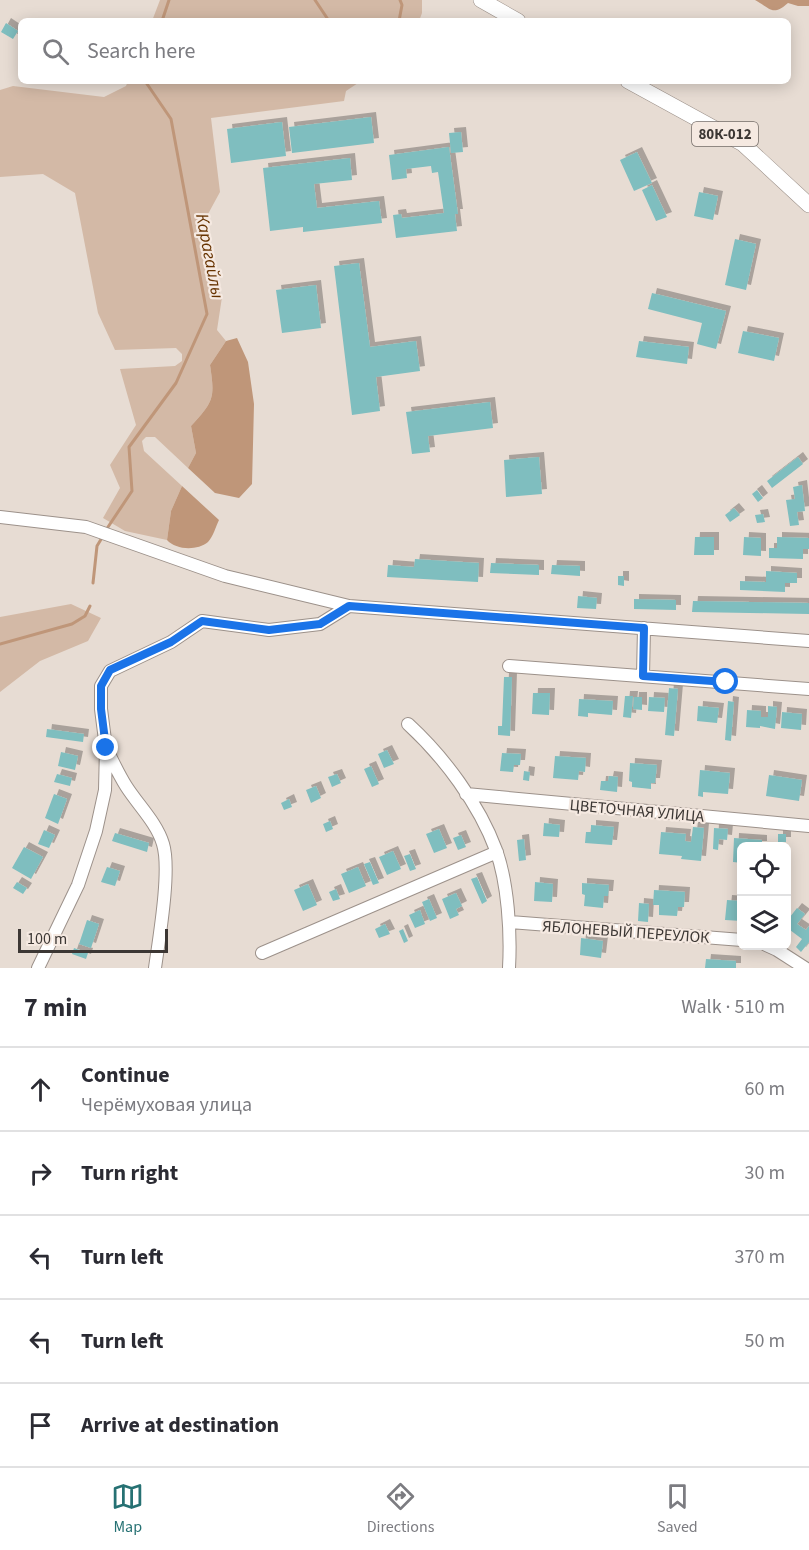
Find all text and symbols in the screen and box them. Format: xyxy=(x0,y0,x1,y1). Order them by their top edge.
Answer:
search box xyxy=(18,18,791,84)
icon: search xyxy=(39,35,72,68)
text: Search here xyxy=(87,35,195,67)
road number: 80К-012 xyxy=(692,122,758,146)
water label: Карагайлы xyxy=(189,211,230,301)
route start xyxy=(712,668,738,694)
route end xyxy=(92,734,118,760)
street label: ЦВЕТОЧНАЯ УЛИЦА xyxy=(569,794,705,828)
map controls xyxy=(737,842,791,950)
button: locate xyxy=(737,842,791,896)
button: layers xyxy=(737,896,791,950)
street label: ЯБЛОНЕВЫЙ ПЕРЕУЛОК xyxy=(542,915,711,949)
scale bar xyxy=(18,926,168,953)
text: 100 m xyxy=(27,928,67,950)
text: 7 min xyxy=(24,989,87,1026)
text: Walk · 510 m xyxy=(681,993,785,1021)
text: Continue xyxy=(81,1059,170,1091)
icon: ahead xyxy=(24,1073,57,1106)
text: 60 m xyxy=(745,1075,785,1103)
text: Черёмуховая улица xyxy=(81,1091,252,1119)
icon: right xyxy=(24,1157,57,1190)
text: Turn right xyxy=(81,1157,178,1189)
text: 30 m xyxy=(745,1159,785,1187)
icon: left xyxy=(24,1241,57,1274)
text: Turn left xyxy=(81,1241,163,1273)
text: 370 m xyxy=(735,1243,785,1271)
icon: left xyxy=(24,1325,57,1358)
text: Turn left xyxy=(81,1325,163,1357)
text: 50 m xyxy=(745,1327,785,1355)
icon: arrive xyxy=(24,1409,57,1442)
text: Arrive at destination xyxy=(81,1409,279,1441)
tab: Map xyxy=(111,1480,144,1538)
tab: Directions xyxy=(367,1480,434,1538)
tab: Saved xyxy=(657,1480,698,1538)

